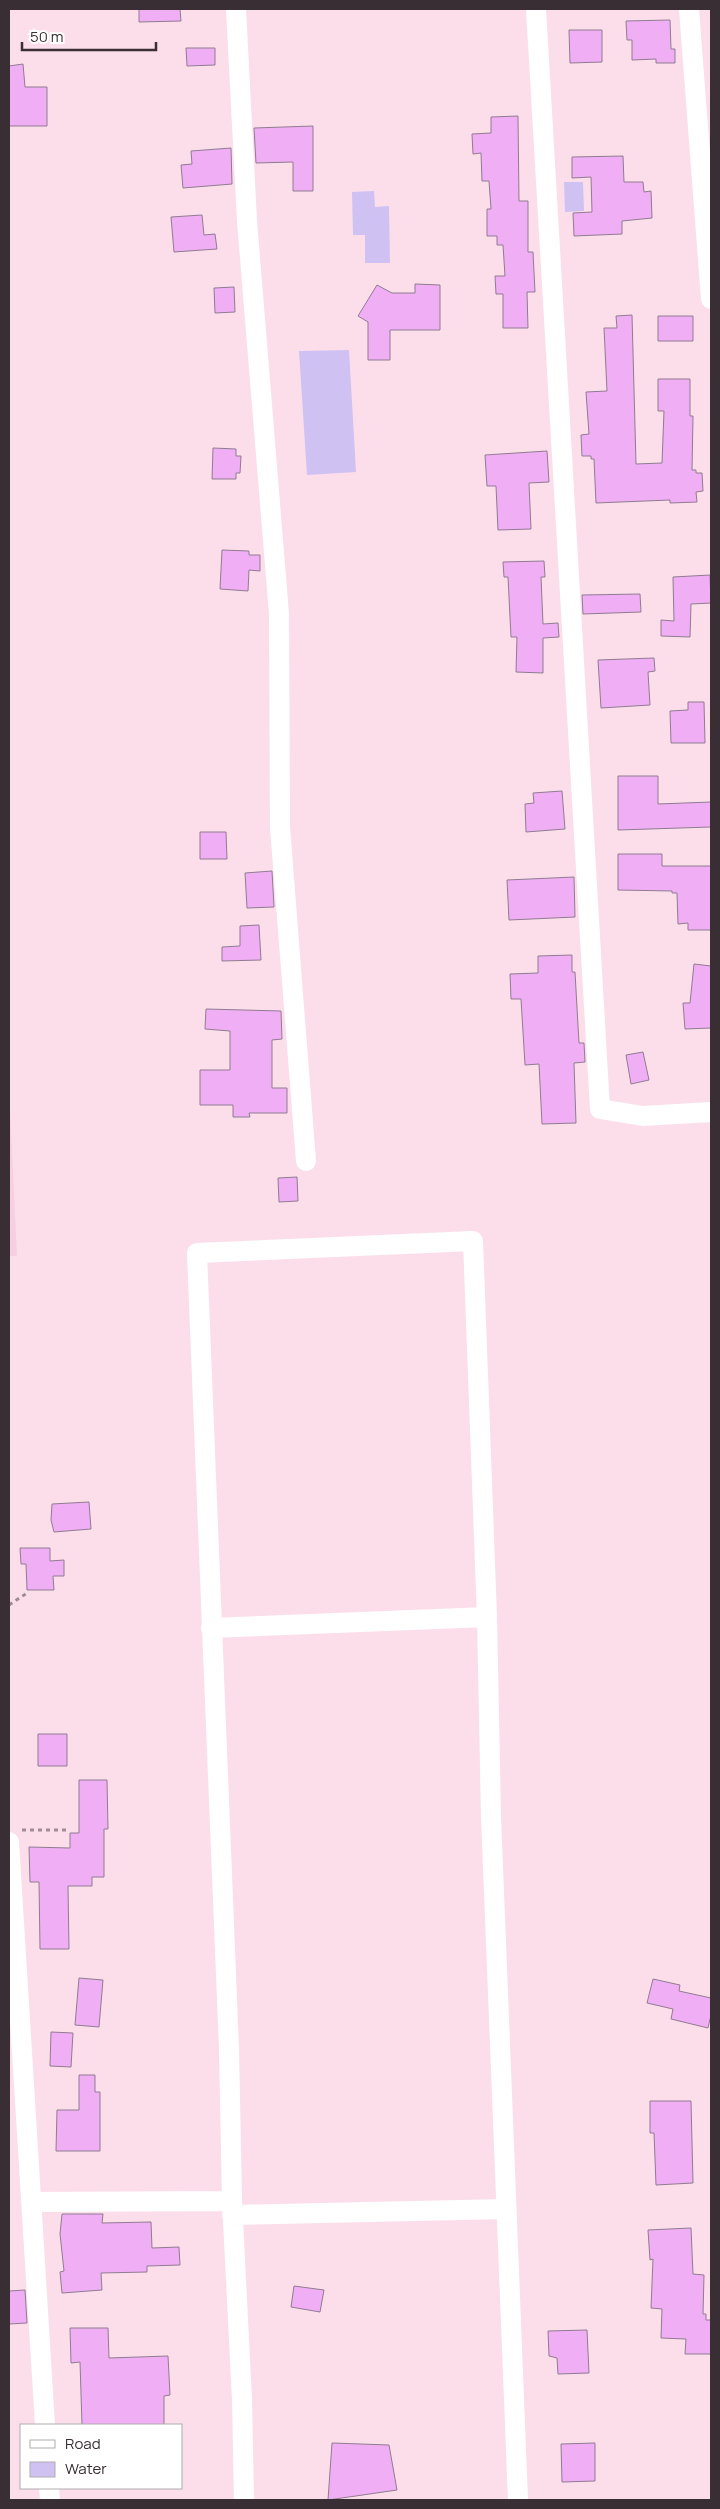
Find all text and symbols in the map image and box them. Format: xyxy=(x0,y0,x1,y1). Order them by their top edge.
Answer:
scale bar xyxy=(22,20,156,52)
text: 50 m xyxy=(30,26,64,47)
legend xyxy=(20,2424,182,2489)
text: Road xyxy=(65,2433,101,2454)
text: Water xyxy=(65,2458,107,2479)

